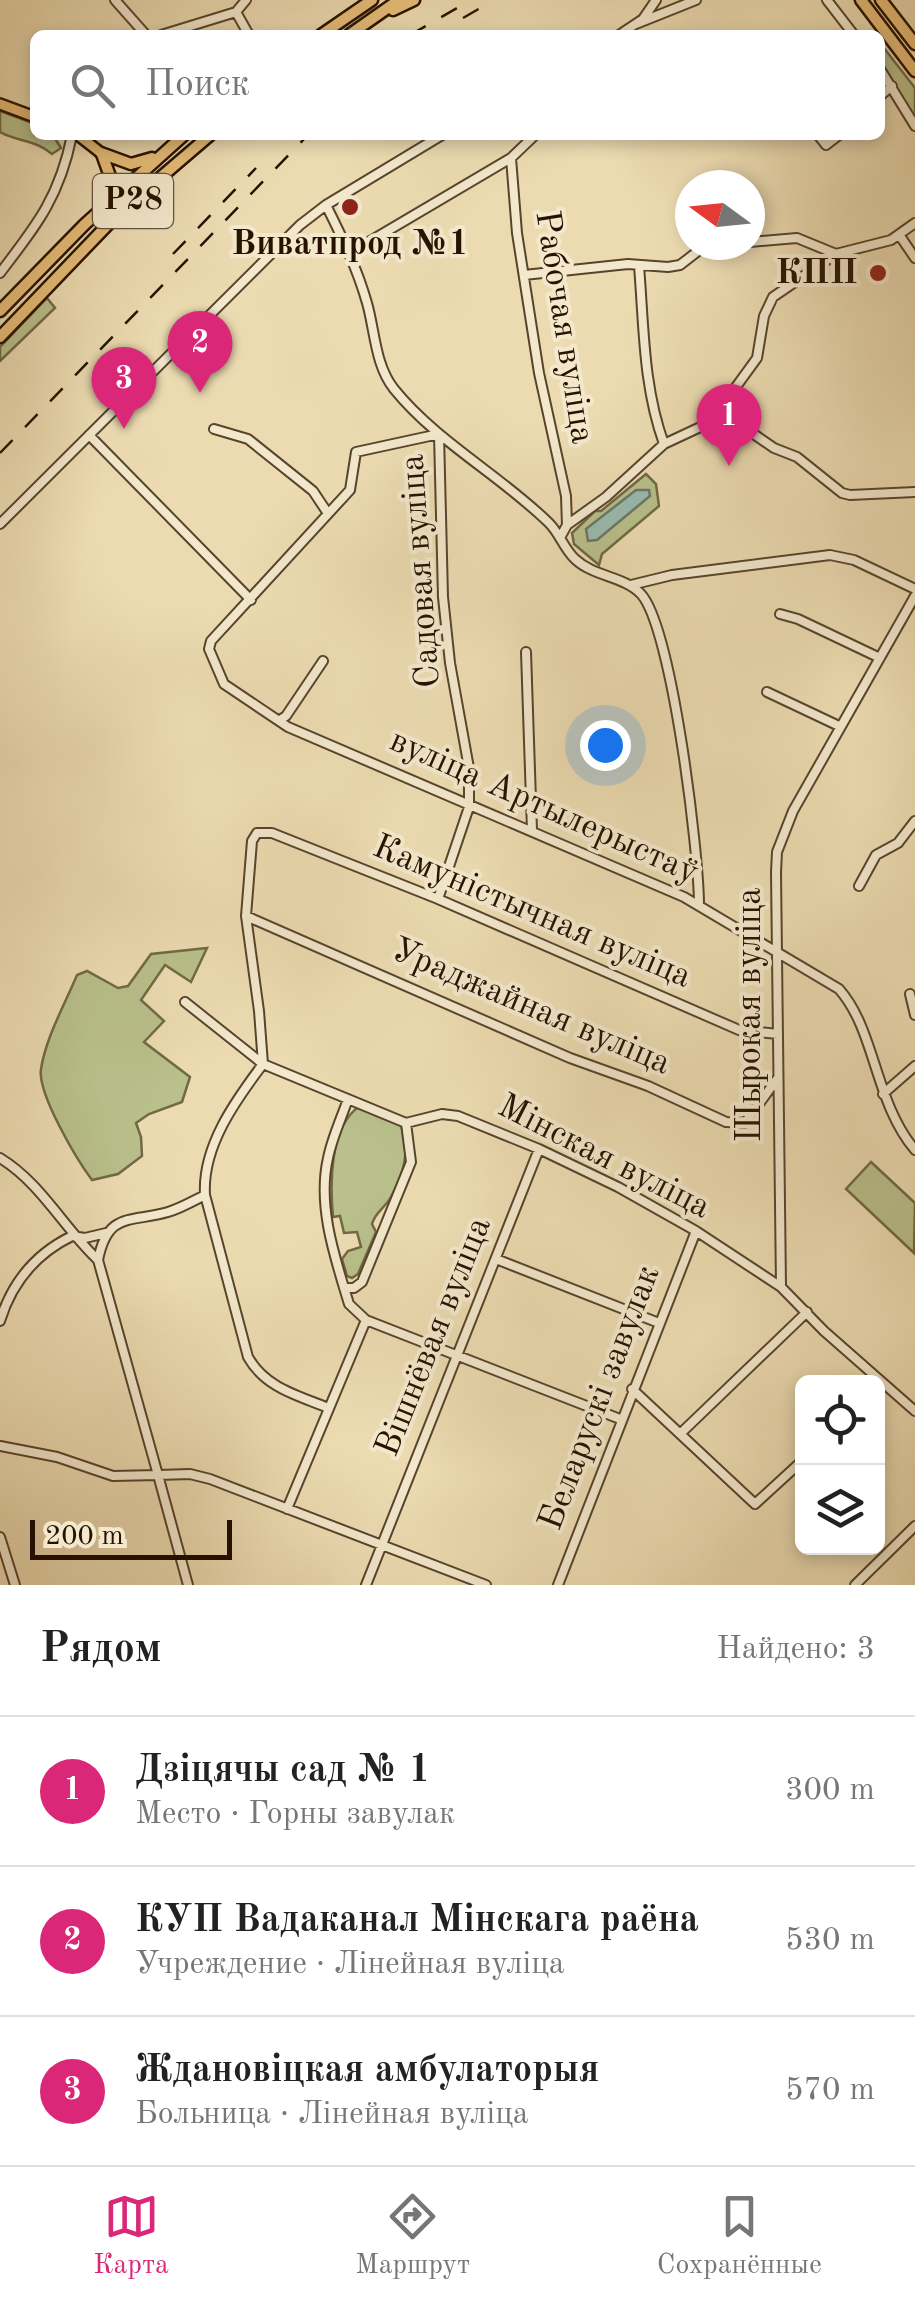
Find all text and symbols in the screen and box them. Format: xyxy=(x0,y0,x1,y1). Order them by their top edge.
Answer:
search box xyxy=(30,30,885,140)
icon: search xyxy=(65,58,120,113)
text: Поиск xyxy=(145,66,250,104)
north arrow xyxy=(675,170,765,260)
road number: Р28 xyxy=(93,174,173,228)
marker: Виватпрод №1 xyxy=(339,196,361,218)
street label: Рабочая вуліца xyxy=(528,208,600,446)
place label: Виватпрод №1 xyxy=(231,227,469,262)
place label: КПП xyxy=(775,256,858,291)
marker: КПП xyxy=(867,262,889,284)
pin: 2 xyxy=(168,310,232,393)
pin: 3 xyxy=(92,346,156,429)
pin: 1 xyxy=(696,384,762,466)
street label: Садовая вуліца xyxy=(395,453,447,689)
your location xyxy=(580,720,631,771)
street label: вуліца Артылерыстаў xyxy=(384,723,704,891)
street label: Камуністычная вуліца xyxy=(368,829,696,995)
street label: Шырокая вуліца xyxy=(733,887,768,1143)
street label: Ураджайная вуліца xyxy=(386,932,676,1082)
street label: Мінская вуліца xyxy=(492,1089,716,1225)
street label: Вішнёвая вуліца xyxy=(370,1212,498,1462)
street label: Беларускі завулак xyxy=(533,1261,667,1535)
map controls xyxy=(795,1375,885,1555)
button: locate xyxy=(795,1375,885,1465)
button: layers xyxy=(795,1465,885,1555)
scale bar xyxy=(30,1515,232,1560)
text: 200 m xyxy=(45,1523,124,1551)
text: Рядом xyxy=(40,1629,162,1671)
text: Найдено: 3 xyxy=(716,1634,875,1666)
text: Дзіцячы сад № 1 xyxy=(135,1752,431,1790)
text: 1 xyxy=(63,1775,82,1807)
text: 300 m xyxy=(785,1775,875,1807)
text: Место · Горны завулак xyxy=(135,1799,455,1831)
text: КУП Вадаканал Мінскага раёна xyxy=(135,1902,699,1940)
text: 2 xyxy=(63,1925,82,1957)
text: 530 m xyxy=(785,1925,875,1957)
text: Учреждение · Лінейная вуліца xyxy=(135,1949,565,1981)
text: Ждановіцкая амбулаторыя xyxy=(135,2052,599,2090)
text: 3 xyxy=(63,2075,82,2107)
text: 570 m xyxy=(785,2075,875,2107)
text: Больница · Лінейная вуліца xyxy=(135,2099,528,2131)
tab: Карта xyxy=(93,2189,169,2284)
tab: Маршрут xyxy=(355,2189,470,2284)
tab: Сохранённые xyxy=(657,2189,822,2284)

